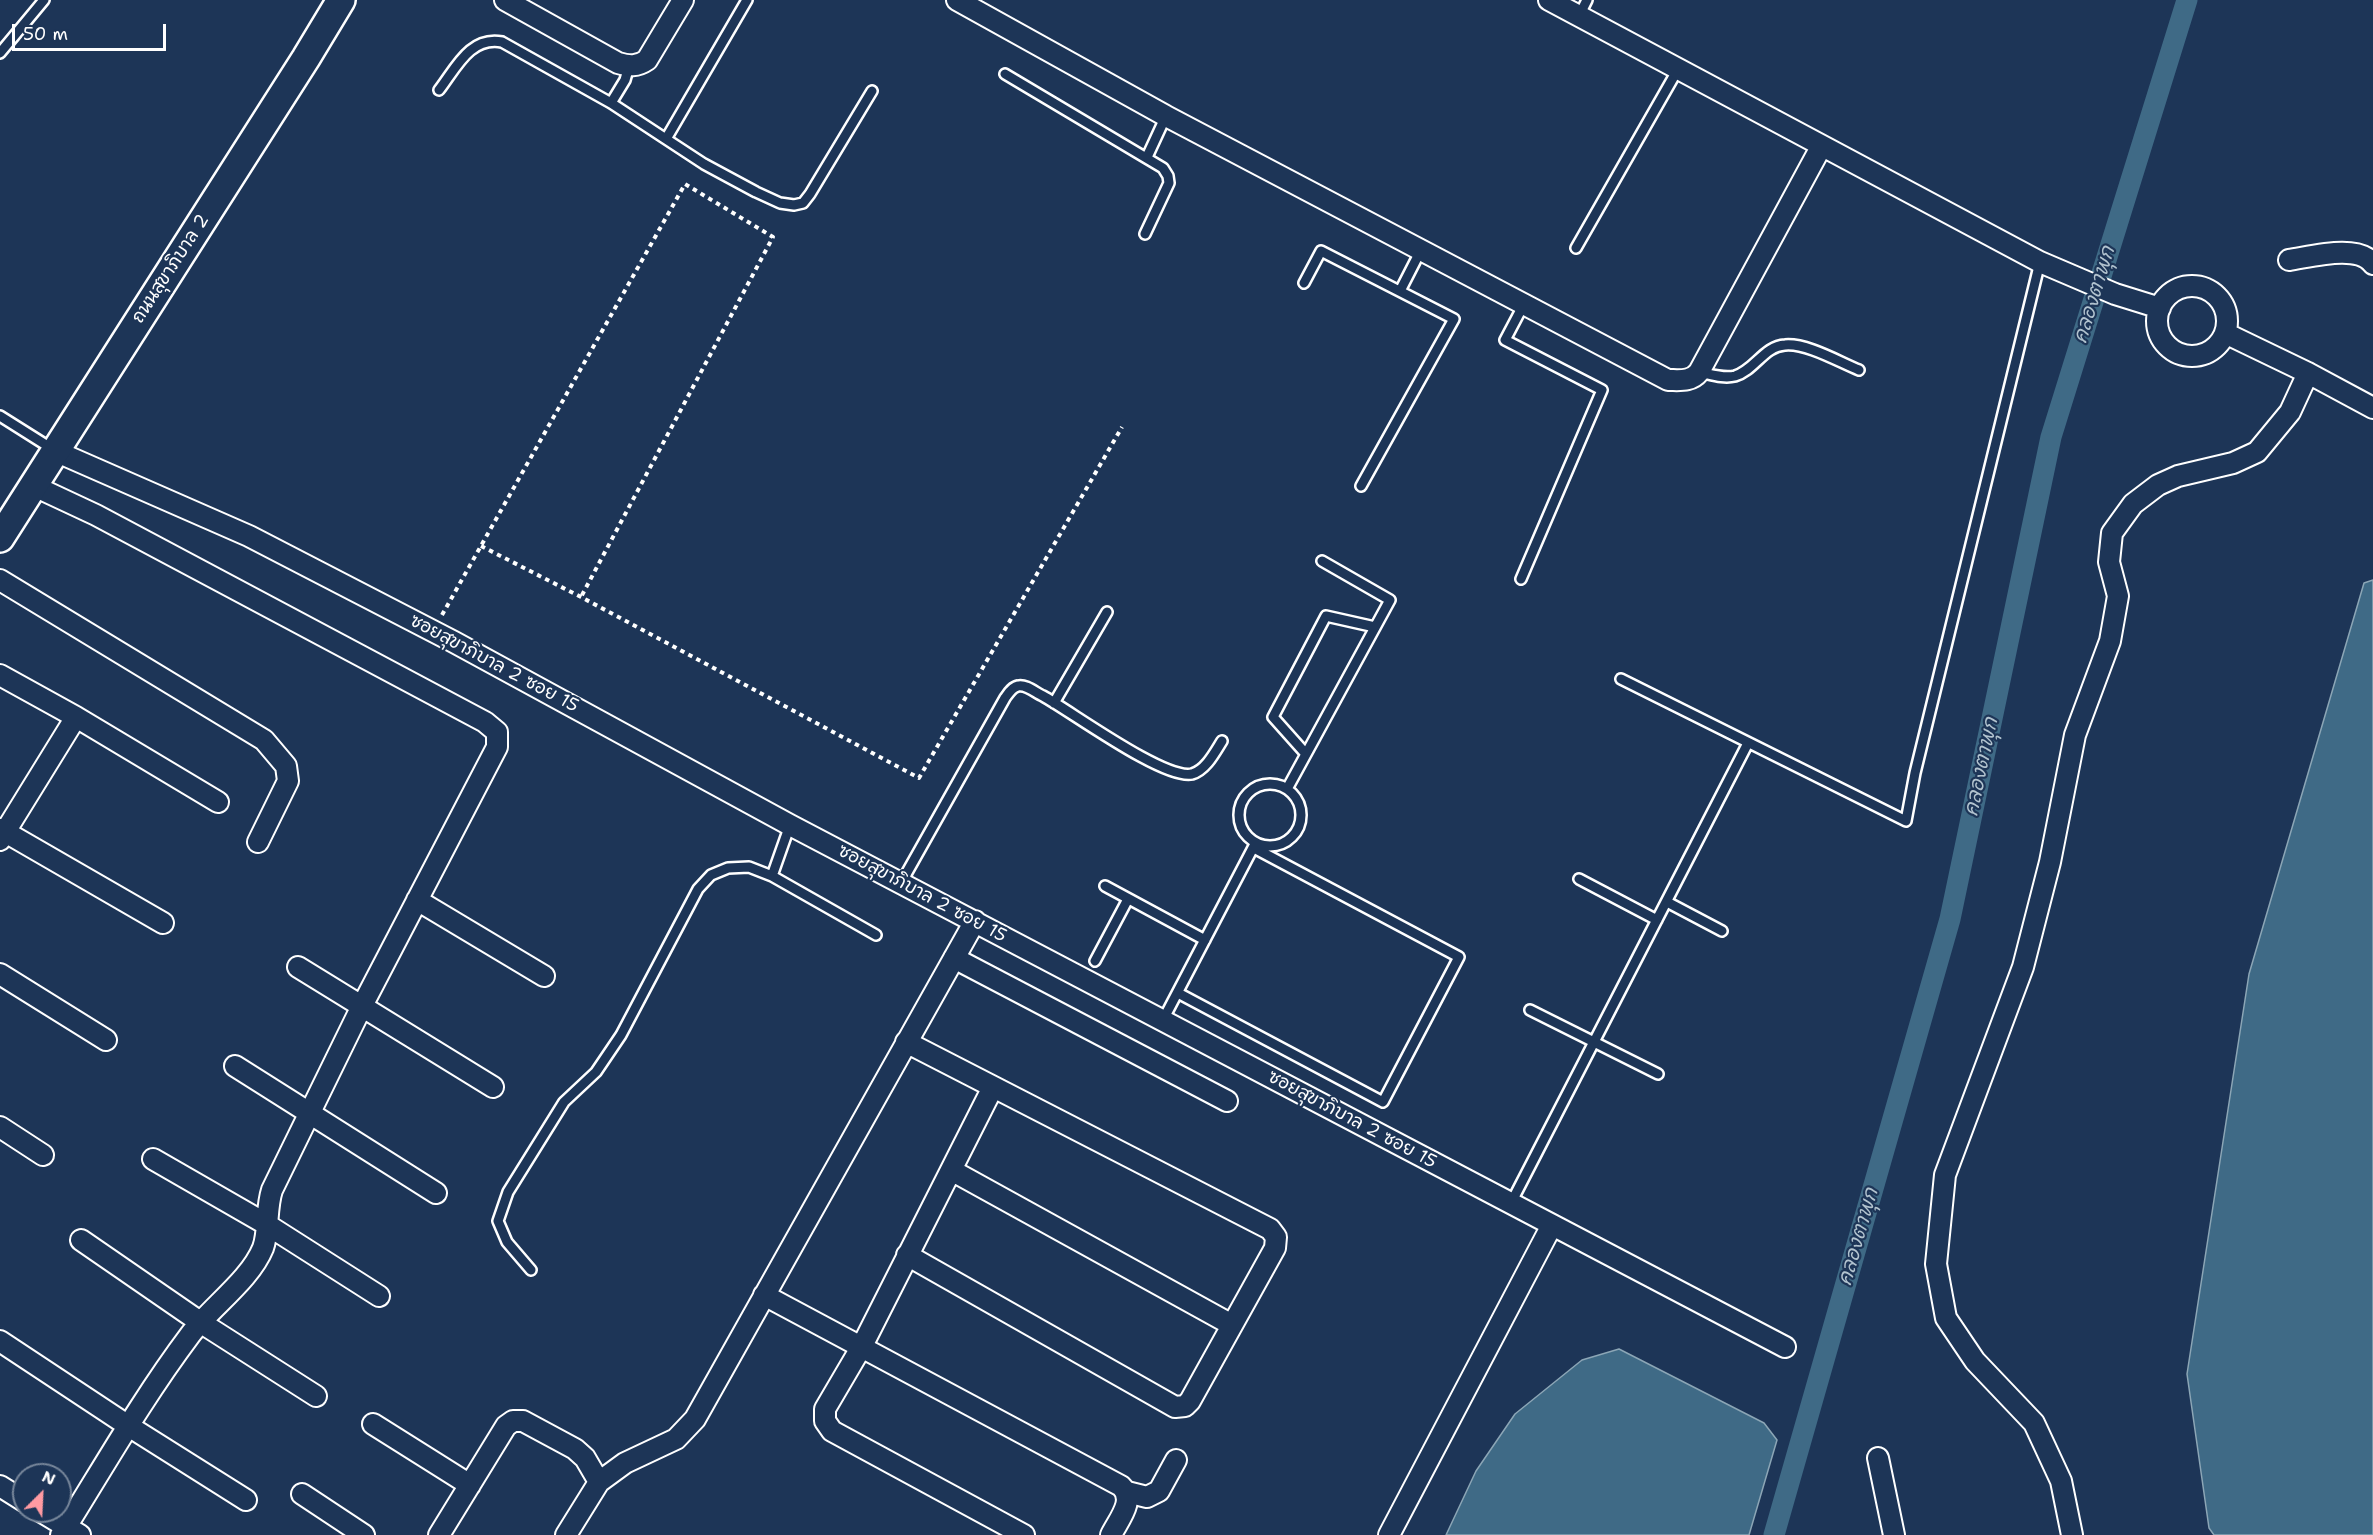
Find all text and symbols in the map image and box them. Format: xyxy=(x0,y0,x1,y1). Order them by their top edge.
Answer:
scale bar xyxy=(15,12,170,50)
text: 50 m xyxy=(23,22,68,46)
street label: ถนนสุขาภิบาล 2 xyxy=(128,210,214,328)
water label: คลองตาพุก xyxy=(2069,244,2121,346)
street label: ซอยสุขาภิบาล 2 ซอย 15 xyxy=(406,610,582,718)
water label: คลองตาพุก xyxy=(1960,716,2004,818)
street label: ซอยสุขาภิบาล 2 ซอย 15 xyxy=(834,840,1010,948)
street label: ซอยสุขาภิบาล 2 ซอย 15 xyxy=(1264,1066,1440,1174)
water label: คลองตาพุก xyxy=(1834,1186,1884,1288)
north arrow xyxy=(12,1463,72,1523)
text: N xyxy=(39,1466,59,1490)

